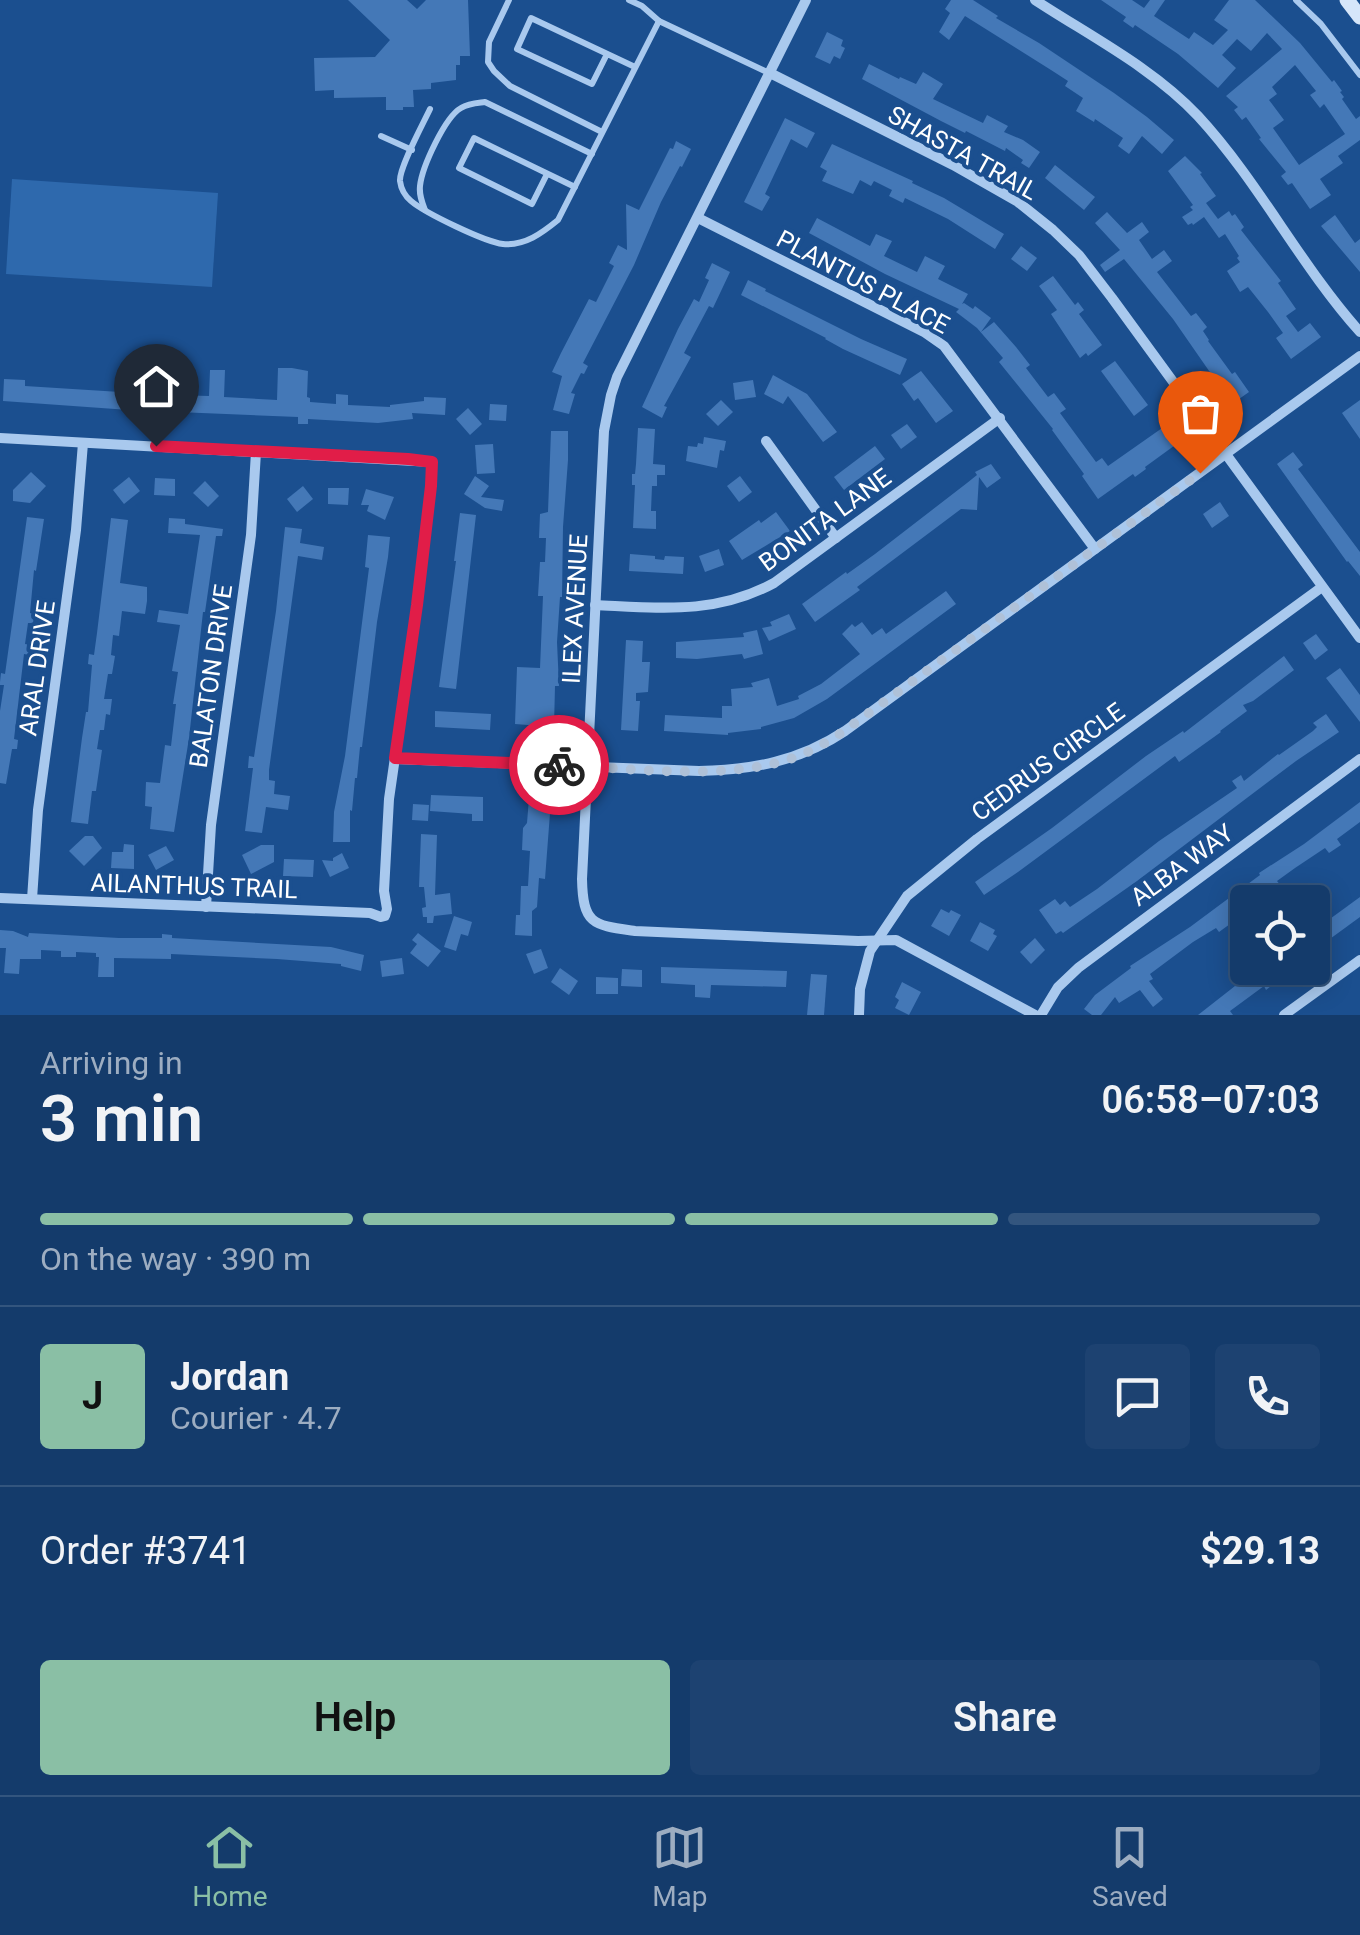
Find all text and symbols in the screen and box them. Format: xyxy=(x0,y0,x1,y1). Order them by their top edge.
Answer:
street label: SHASTA TRAIL xyxy=(883,100,1043,206)
street label: PLANTUS PLACE xyxy=(772,224,954,340)
pin xyxy=(114,344,199,447)
icon: home xyxy=(129,359,184,414)
pin xyxy=(1158,371,1243,474)
icon: bag xyxy=(1173,386,1228,441)
street label: BONITA LANE xyxy=(754,463,896,577)
street label: ILEX AVENUE xyxy=(557,533,593,685)
street label: BALATON DRIVE xyxy=(184,582,238,770)
street label: ARAL DRIVE xyxy=(13,598,61,738)
street label: CEDRUS CIRCLE xyxy=(966,697,1130,827)
courier xyxy=(509,715,609,815)
icon: bike xyxy=(532,738,587,793)
street label: ALBA WAY xyxy=(1125,818,1239,912)
street label: AILANTHUS TRAIL xyxy=(90,868,298,904)
map controls xyxy=(1230,885,1330,985)
button: locate xyxy=(1230,885,1330,985)
text: Arriving in xyxy=(40,1044,183,1082)
text: 06:58–07:03 xyxy=(1101,1078,1320,1122)
text: 3 min xyxy=(40,1081,203,1157)
text: On the way · 390 m xyxy=(40,1240,311,1278)
button: chat xyxy=(1085,1344,1190,1449)
button: phone xyxy=(1215,1344,1320,1449)
text: Jordan xyxy=(170,1355,289,1399)
text: J xyxy=(82,1374,103,1418)
text: Courier · 4.7 xyxy=(170,1399,342,1437)
text: Order #3741 xyxy=(40,1529,251,1573)
text: $29.13 xyxy=(1200,1529,1320,1573)
button: Help xyxy=(40,1660,670,1775)
button: Share xyxy=(690,1660,1320,1775)
tab: Home xyxy=(192,1820,268,1913)
tab: Map xyxy=(652,1820,708,1913)
tab: Saved xyxy=(1092,1820,1168,1913)

